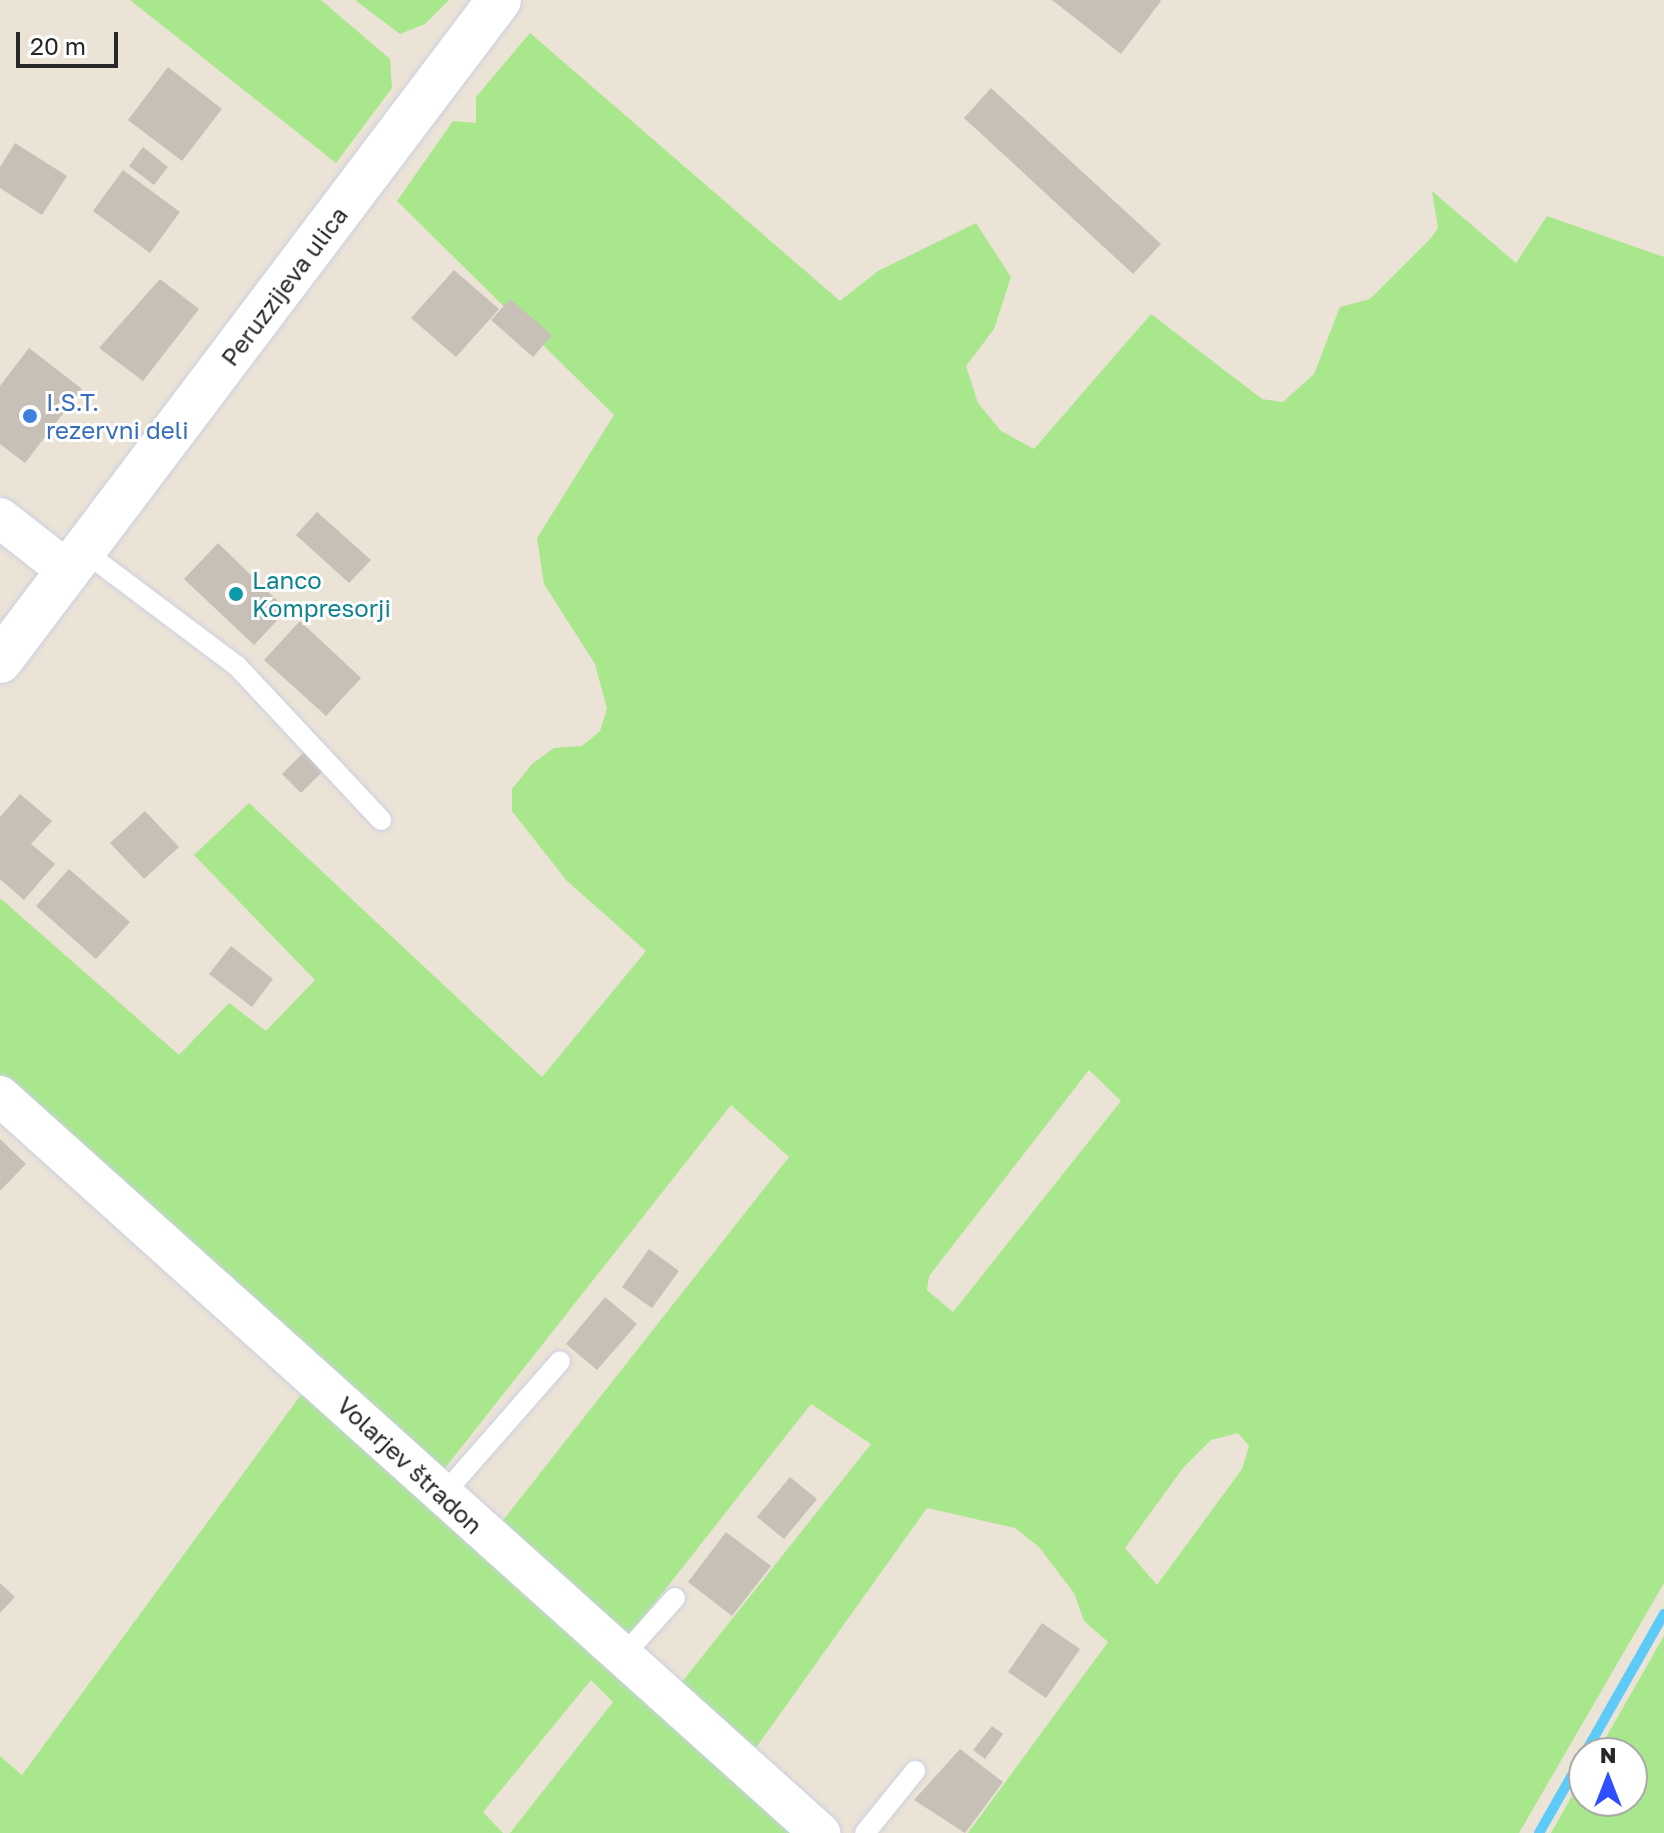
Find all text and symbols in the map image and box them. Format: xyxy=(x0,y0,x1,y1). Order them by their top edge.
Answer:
scale bar xyxy=(20,16,122,66)
text: 20 m xyxy=(30,31,86,60)
street label: Peruzzijeva ulica xyxy=(215,201,353,371)
place label: I.S.T. rezervni deli xyxy=(46,388,189,444)
marker: I.S.T. rezervni deli xyxy=(21,407,39,425)
place label: Lanco Kompresorji xyxy=(252,566,391,622)
marker: Lanco Kompresorji xyxy=(227,585,245,603)
street label: Volarjev štradon xyxy=(331,1390,489,1540)
north arrow xyxy=(1568,1737,1648,1817)
text: N xyxy=(1600,1741,1616,1768)

